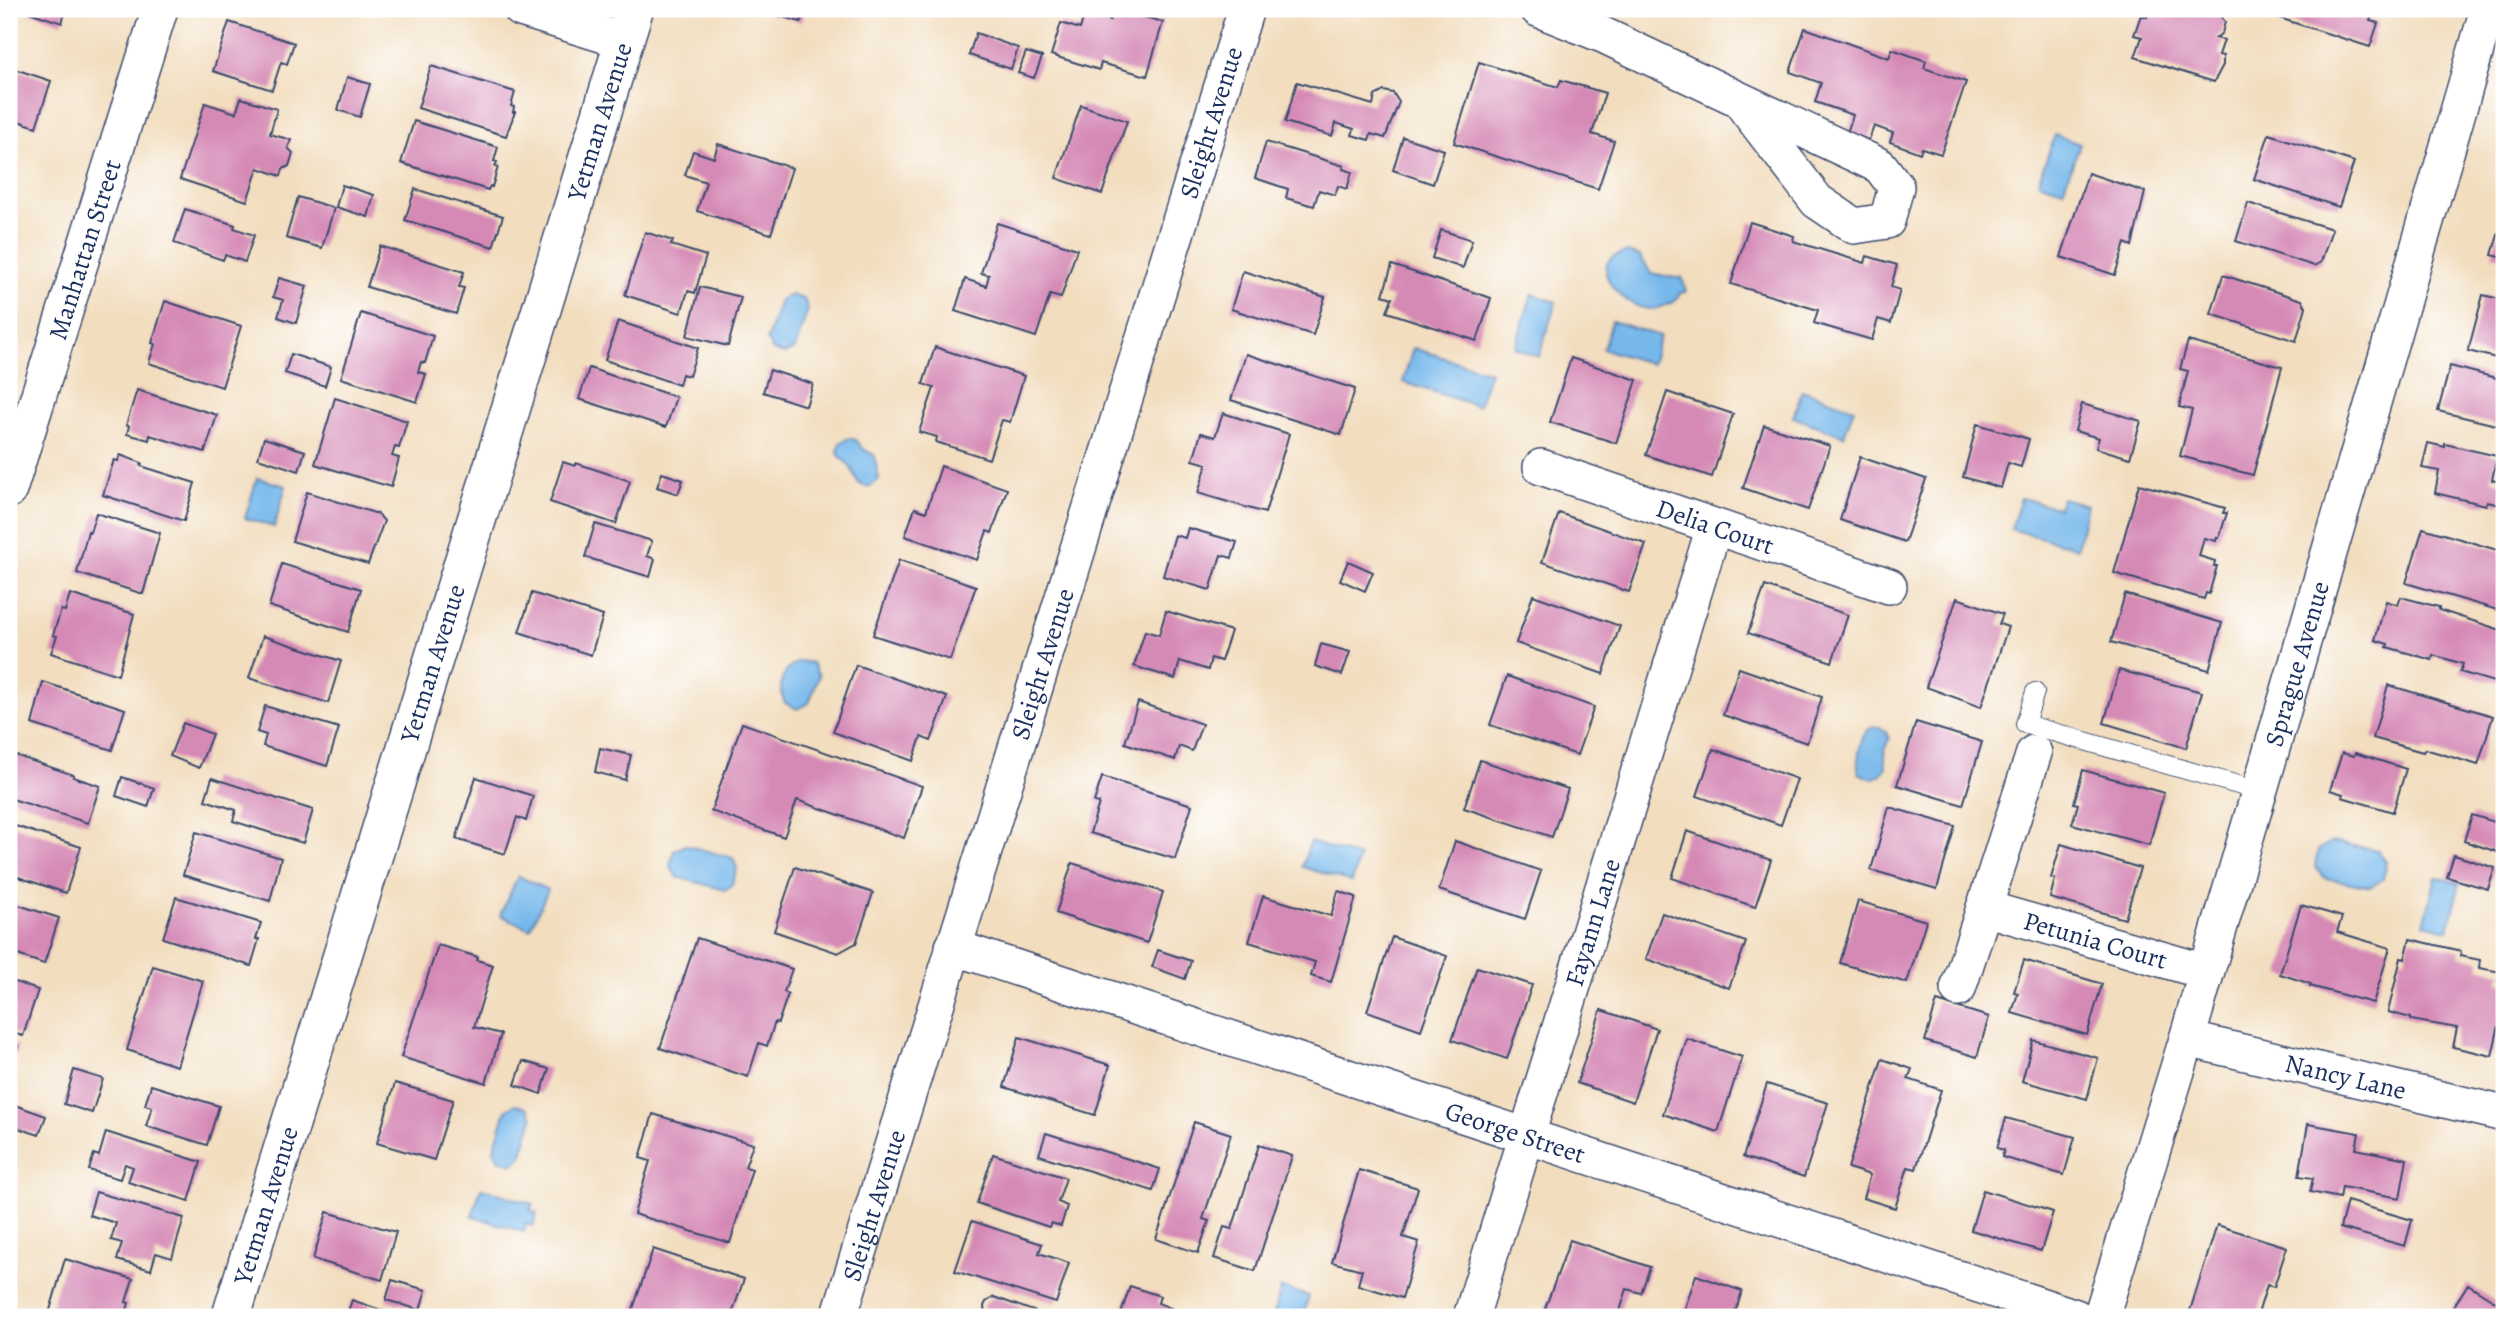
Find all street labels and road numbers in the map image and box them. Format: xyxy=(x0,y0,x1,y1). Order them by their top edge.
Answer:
street label: Yetman Avenue xyxy=(558,38,640,206)
street label: Sleight Avenue xyxy=(1171,42,1251,203)
street label: Manhattan Street xyxy=(40,155,129,344)
street label: Delia Court xyxy=(1652,490,1779,563)
street label: Sprague Avenue xyxy=(2256,577,2337,751)
street label: Yetman Avenue xyxy=(391,580,473,748)
street label: Sleight Avenue xyxy=(1002,584,1082,744)
street label: Fayann Lane xyxy=(1556,854,1629,990)
street label: Petunia Court xyxy=(2020,903,2172,978)
street label: Nancy Lane xyxy=(2281,1045,2410,1108)
street label: George Street xyxy=(1441,1093,1590,1172)
street label: Yetman Avenue xyxy=(224,1122,306,1290)
street label: Sleight Avenue xyxy=(834,1125,914,1285)

